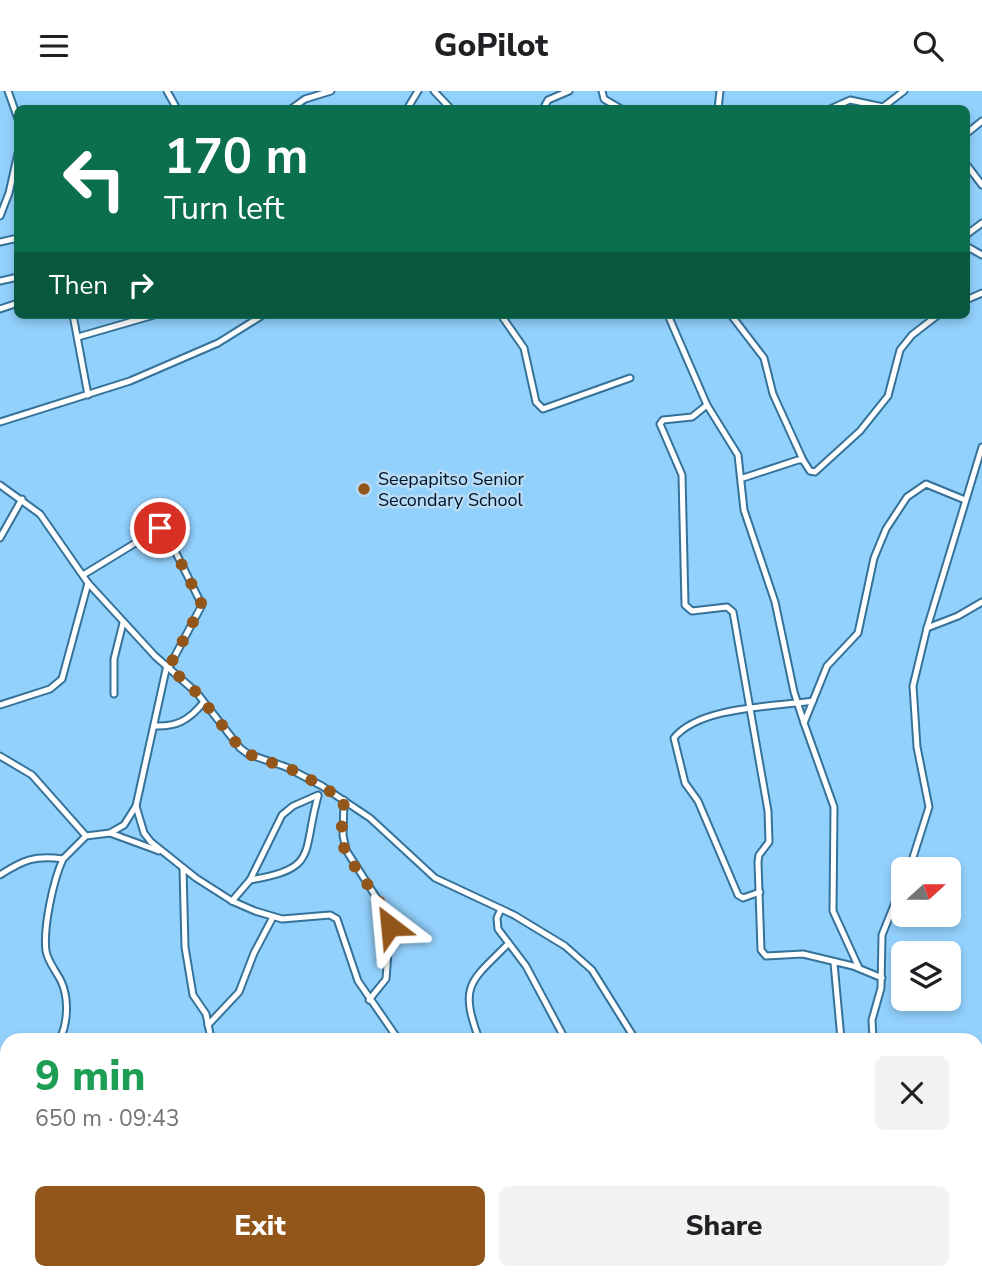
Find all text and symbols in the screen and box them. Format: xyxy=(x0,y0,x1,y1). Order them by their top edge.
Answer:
text: GoPilot xyxy=(434,24,548,67)
icon: menu xyxy=(35,27,73,65)
icon: search xyxy=(909,27,947,65)
text: 170 m xyxy=(164,123,308,190)
icon: left xyxy=(49,133,140,224)
text: Turn left xyxy=(164,187,284,230)
icon: right xyxy=(122,266,160,304)
text: Then xyxy=(49,268,108,303)
place label: Seepapitso Senior Secondary School xyxy=(378,467,525,512)
marker: Seepapitso Senior Secondary School xyxy=(356,481,372,497)
pin xyxy=(130,498,190,558)
icon: arrive xyxy=(141,509,179,547)
north arrow xyxy=(891,857,961,927)
map controls xyxy=(891,857,961,1011)
position arrow xyxy=(353,889,427,963)
button: layers xyxy=(891,941,961,1011)
text: 9 min xyxy=(35,1048,145,1105)
button: close xyxy=(875,1056,949,1130)
text: 650 m · 09:43 xyxy=(35,1103,180,1134)
button: Exit xyxy=(35,1186,485,1266)
button: Share xyxy=(499,1186,949,1266)

